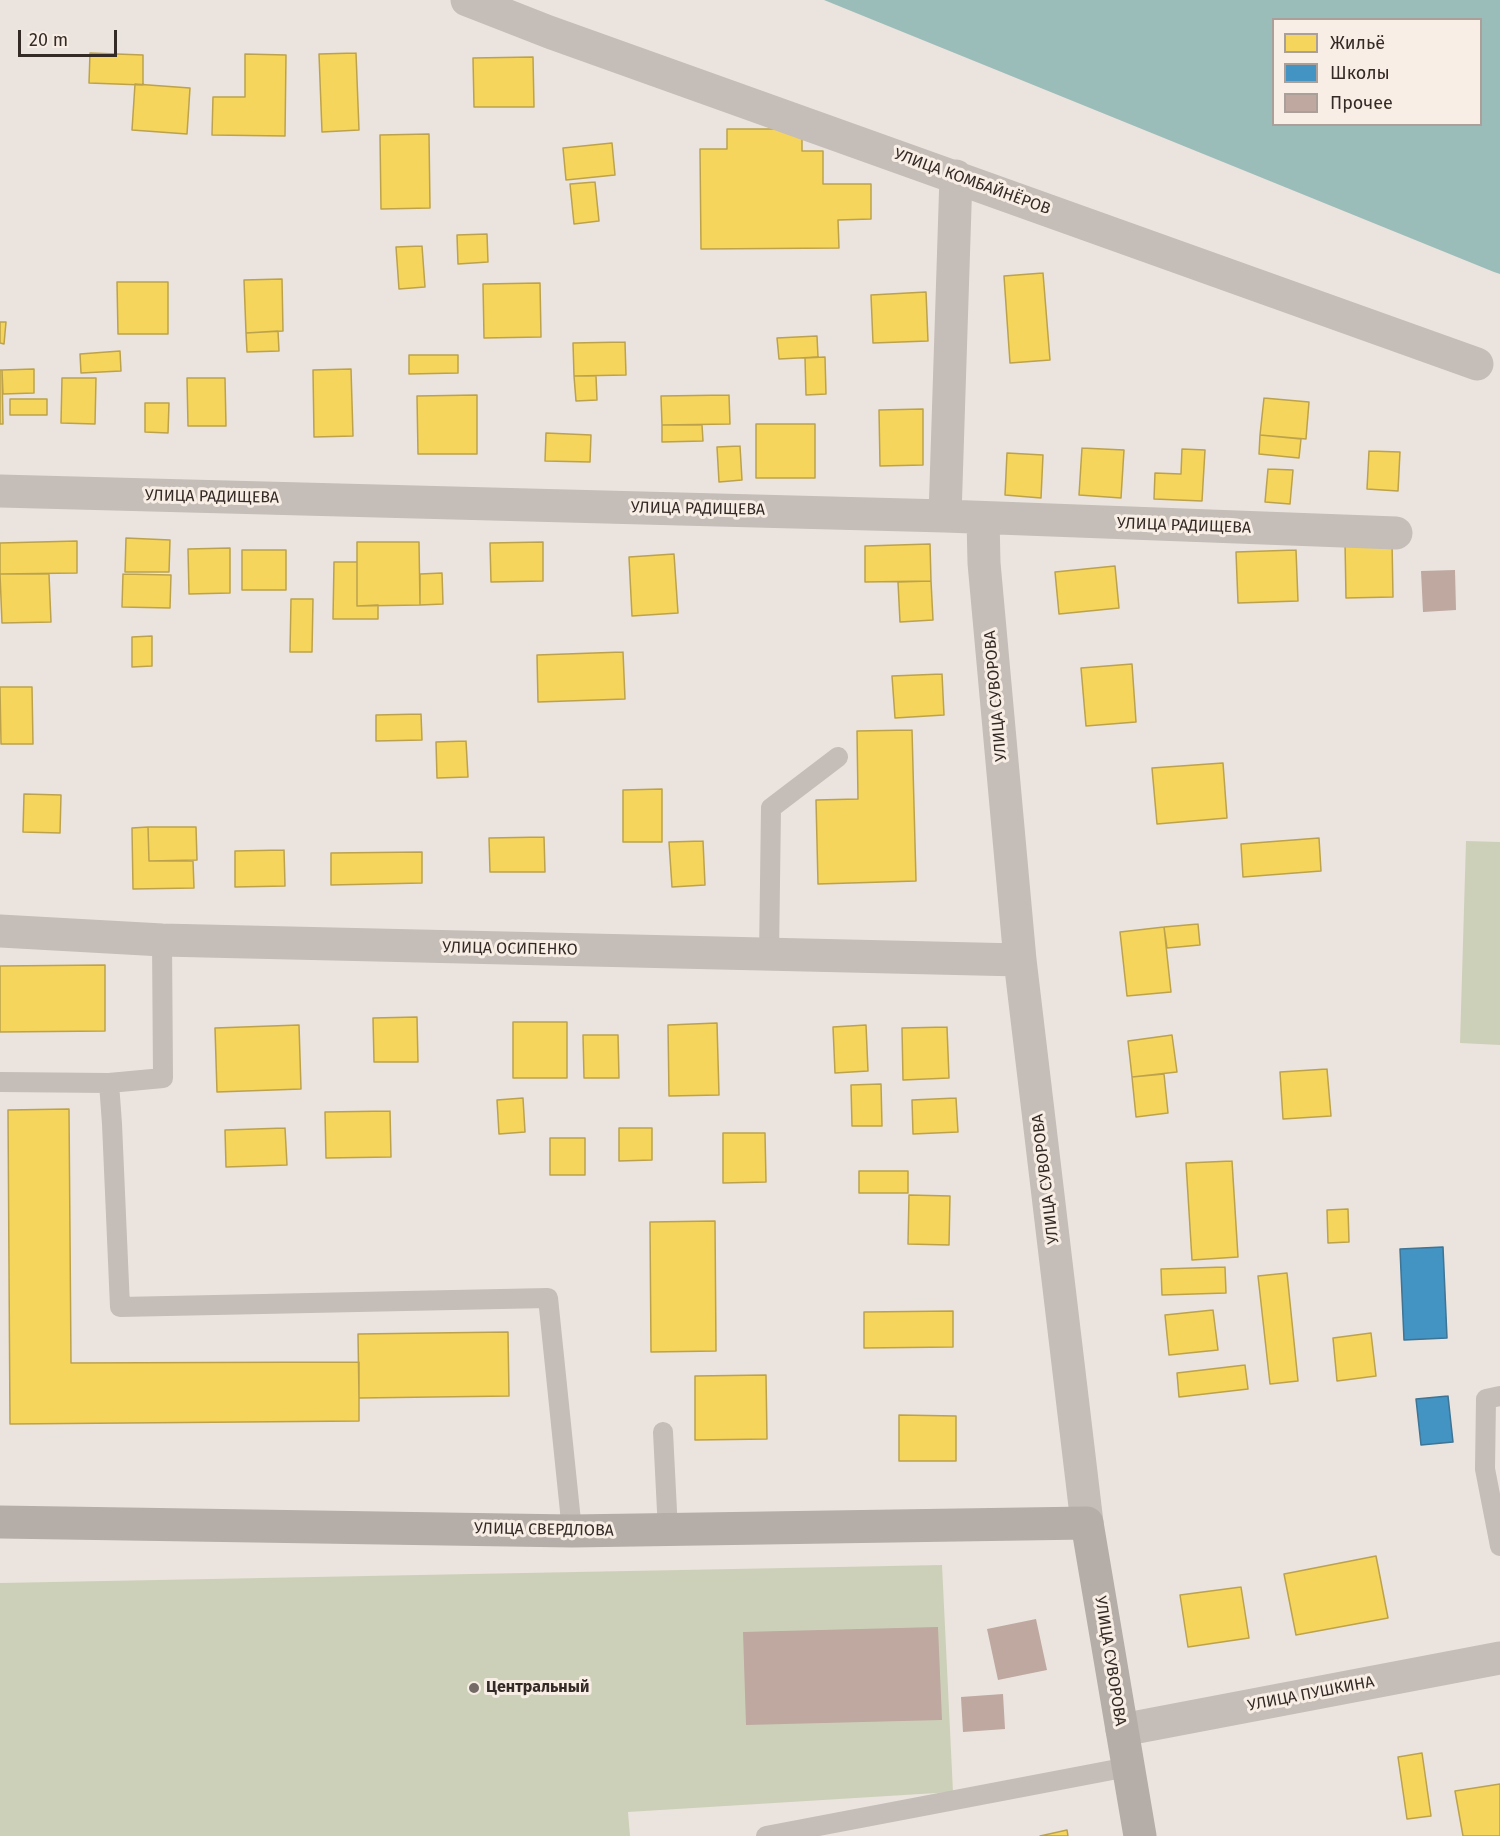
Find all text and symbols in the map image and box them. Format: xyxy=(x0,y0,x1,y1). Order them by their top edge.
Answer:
scale bar xyxy=(21,18,120,56)
legend xyxy=(1272,18,1482,126)
text: 20 m xyxy=(29,29,68,51)
text: Жильё xyxy=(1330,32,1385,54)
text: Школы xyxy=(1330,62,1390,84)
text: Прочее xyxy=(1330,92,1393,114)
street label: УЛИЦА КОМБАЙНЁРОВ xyxy=(891,145,1053,219)
street label: УЛИЦА РАДИЩЕВА xyxy=(145,486,279,508)
street label: УЛИЦА РАДИЩЕВА xyxy=(631,498,765,520)
street label: УЛИЦА РАДИЩЕВА xyxy=(1117,514,1251,538)
street label: УЛИЦА СУВОРОВА xyxy=(981,630,1011,762)
street label: УЛИЦА ОСИПЕНКО xyxy=(442,938,578,960)
street label: УЛИЦА СУВОРОВА xyxy=(1028,1113,1064,1245)
street label: УЛИЦА СВЕРДЛОВА xyxy=(474,1519,614,1541)
street label: УЛИЦА СУВОРОВА xyxy=(1090,1595,1130,1727)
street label: УЛИЦА ПУШКИНА xyxy=(1246,1672,1376,1716)
place label: Центральный xyxy=(486,1678,589,1698)
marker: Центральный xyxy=(467,1681,481,1695)

